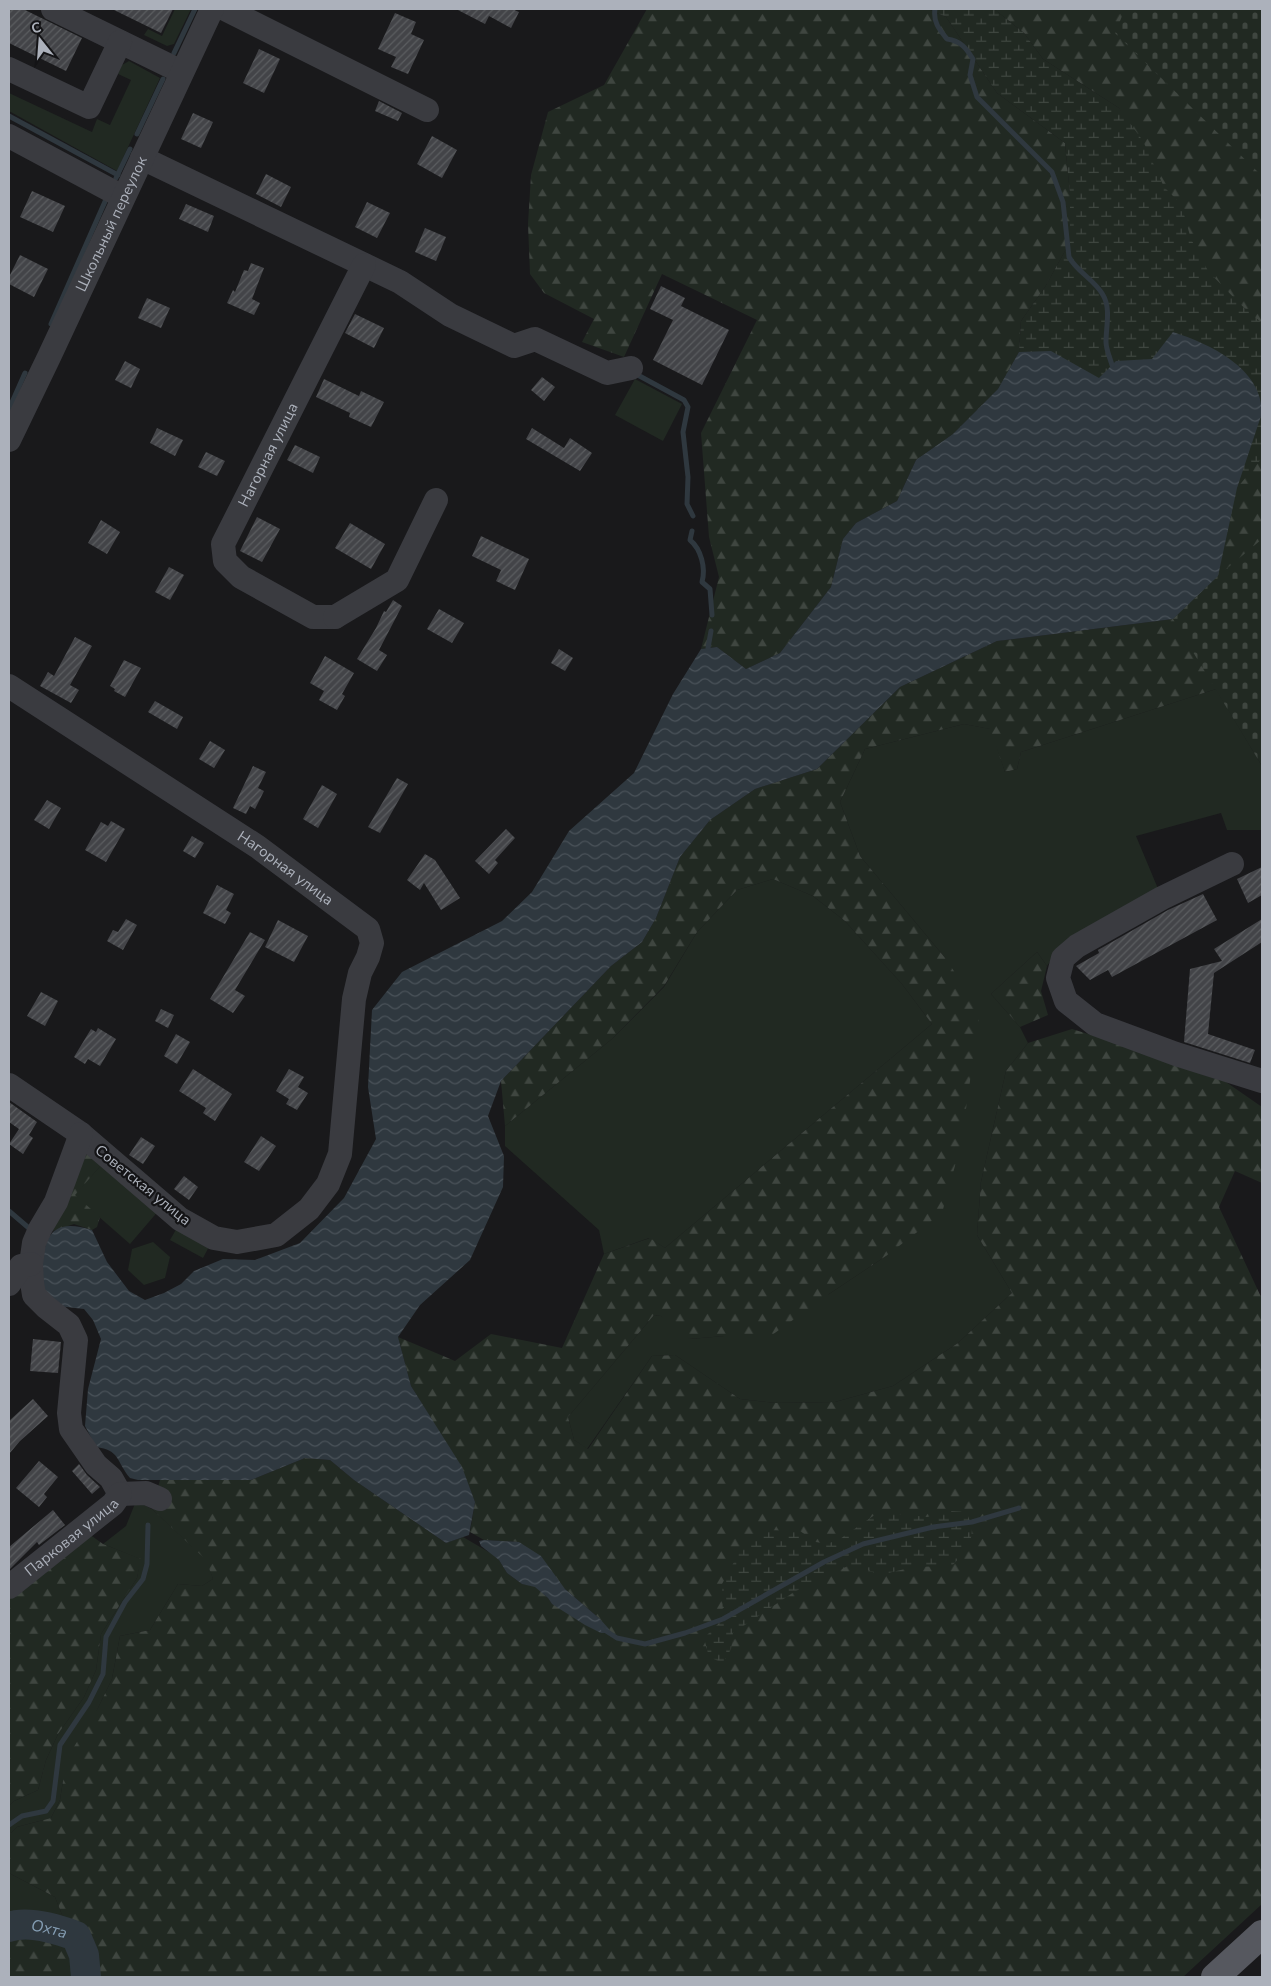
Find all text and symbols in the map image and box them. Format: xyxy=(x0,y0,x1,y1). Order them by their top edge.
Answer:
north arrow xyxy=(15,15,65,65)
text: С xyxy=(29,17,44,39)
street label: Школьный переулок xyxy=(71,153,152,295)
street label: Нагорная улица xyxy=(233,399,303,510)
street label: Нагорная улица xyxy=(234,826,337,910)
street label: Советская улица xyxy=(91,1140,195,1230)
street label: Парковая улица xyxy=(20,1495,124,1581)
water label: Охта xyxy=(30,1915,70,1944)

